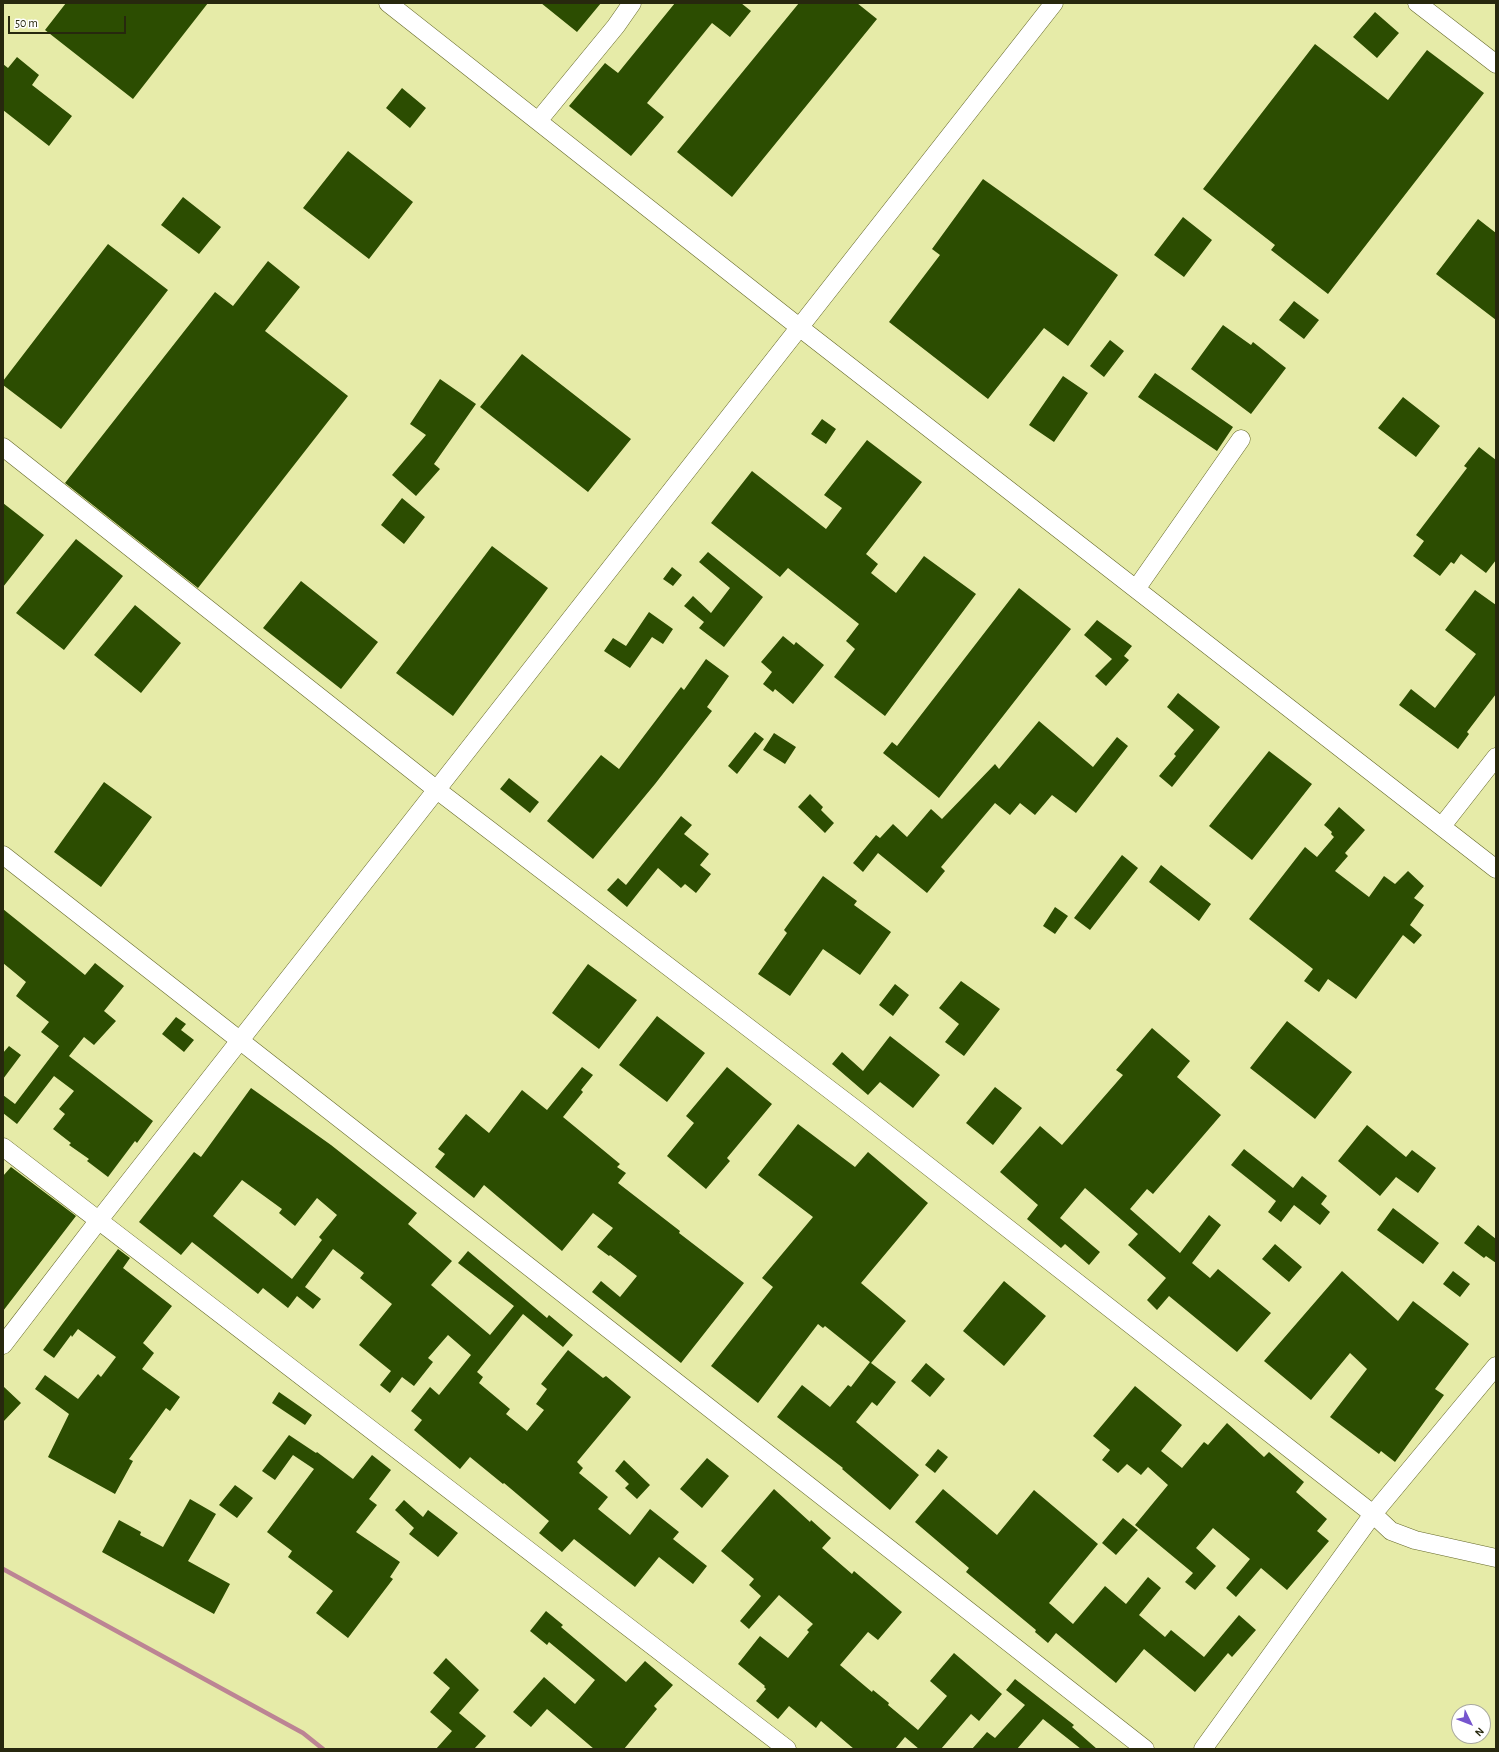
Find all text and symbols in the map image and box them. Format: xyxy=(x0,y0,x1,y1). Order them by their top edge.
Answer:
scale bar xyxy=(10,8,128,34)
text: 50 m xyxy=(15,17,38,29)
north arrow xyxy=(1451,1704,1491,1744)
text: N xyxy=(1473,1725,1486,1738)

